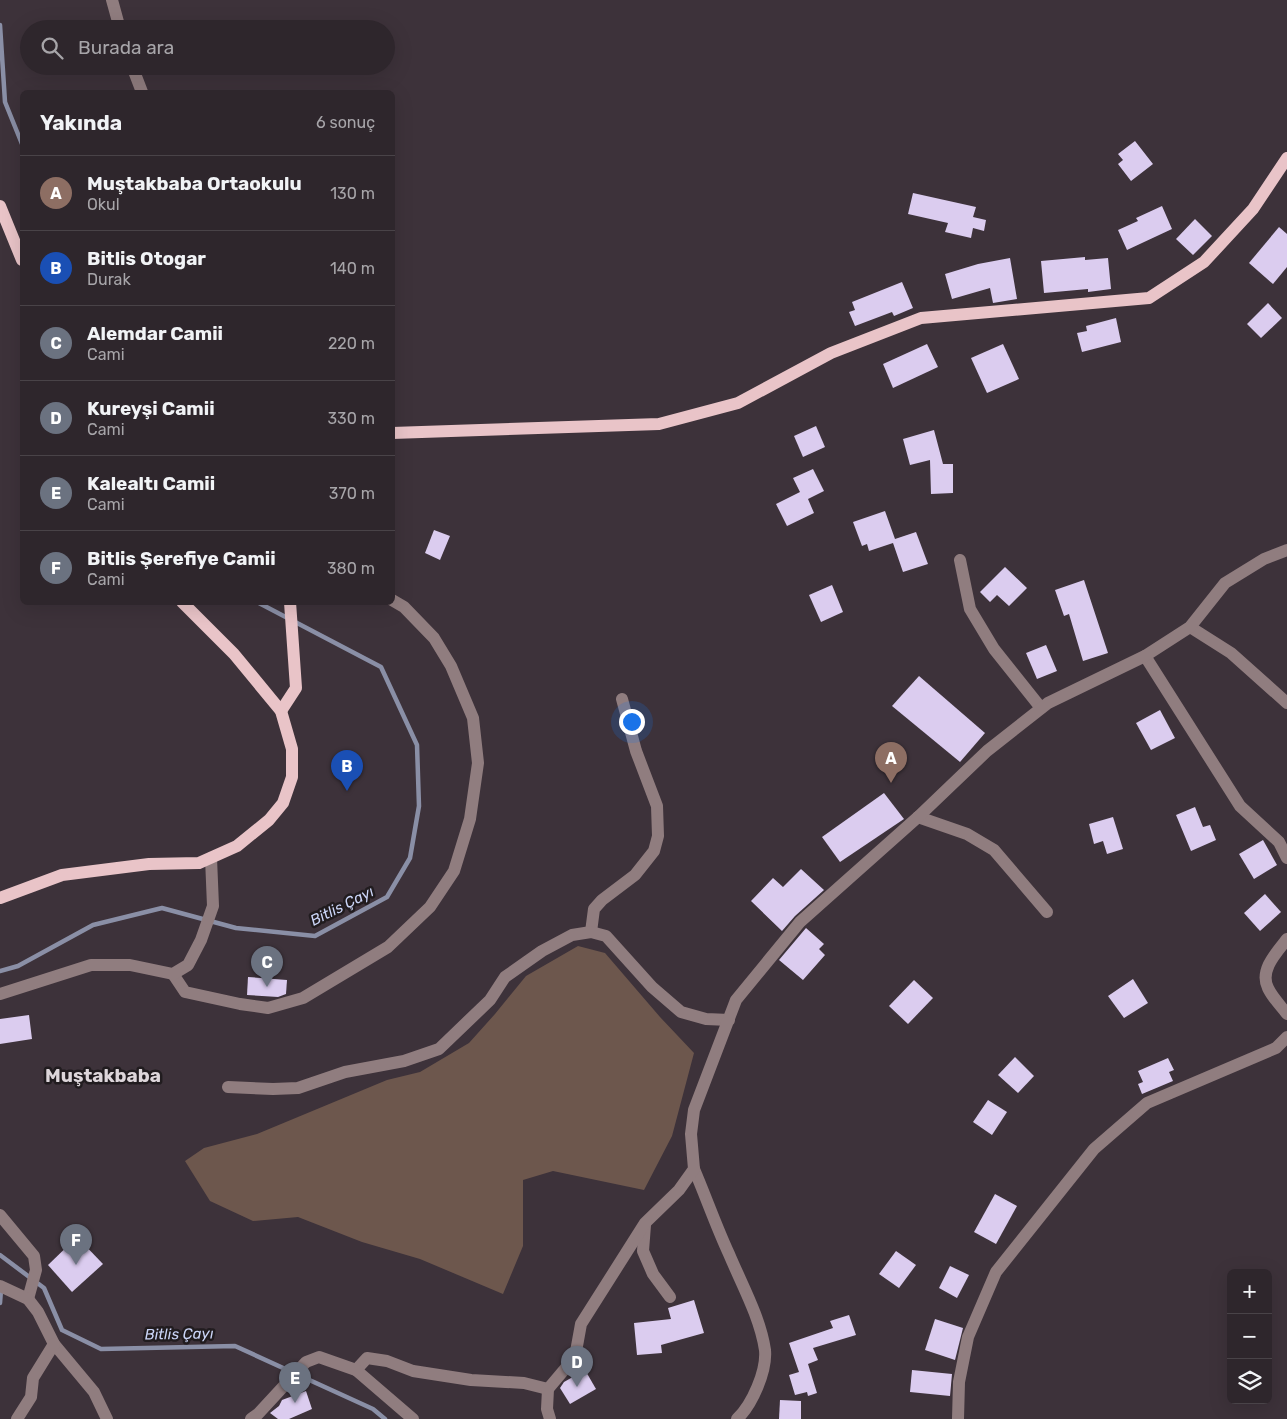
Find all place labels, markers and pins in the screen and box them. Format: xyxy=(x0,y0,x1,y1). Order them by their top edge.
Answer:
pin: A xyxy=(875,742,907,783)
pin: B xyxy=(331,750,363,791)
pin: C xyxy=(251,946,283,987)
pin: F xyxy=(60,1224,92,1265)
pin: D xyxy=(561,1346,593,1387)
pin: E xyxy=(279,1362,311,1403)

